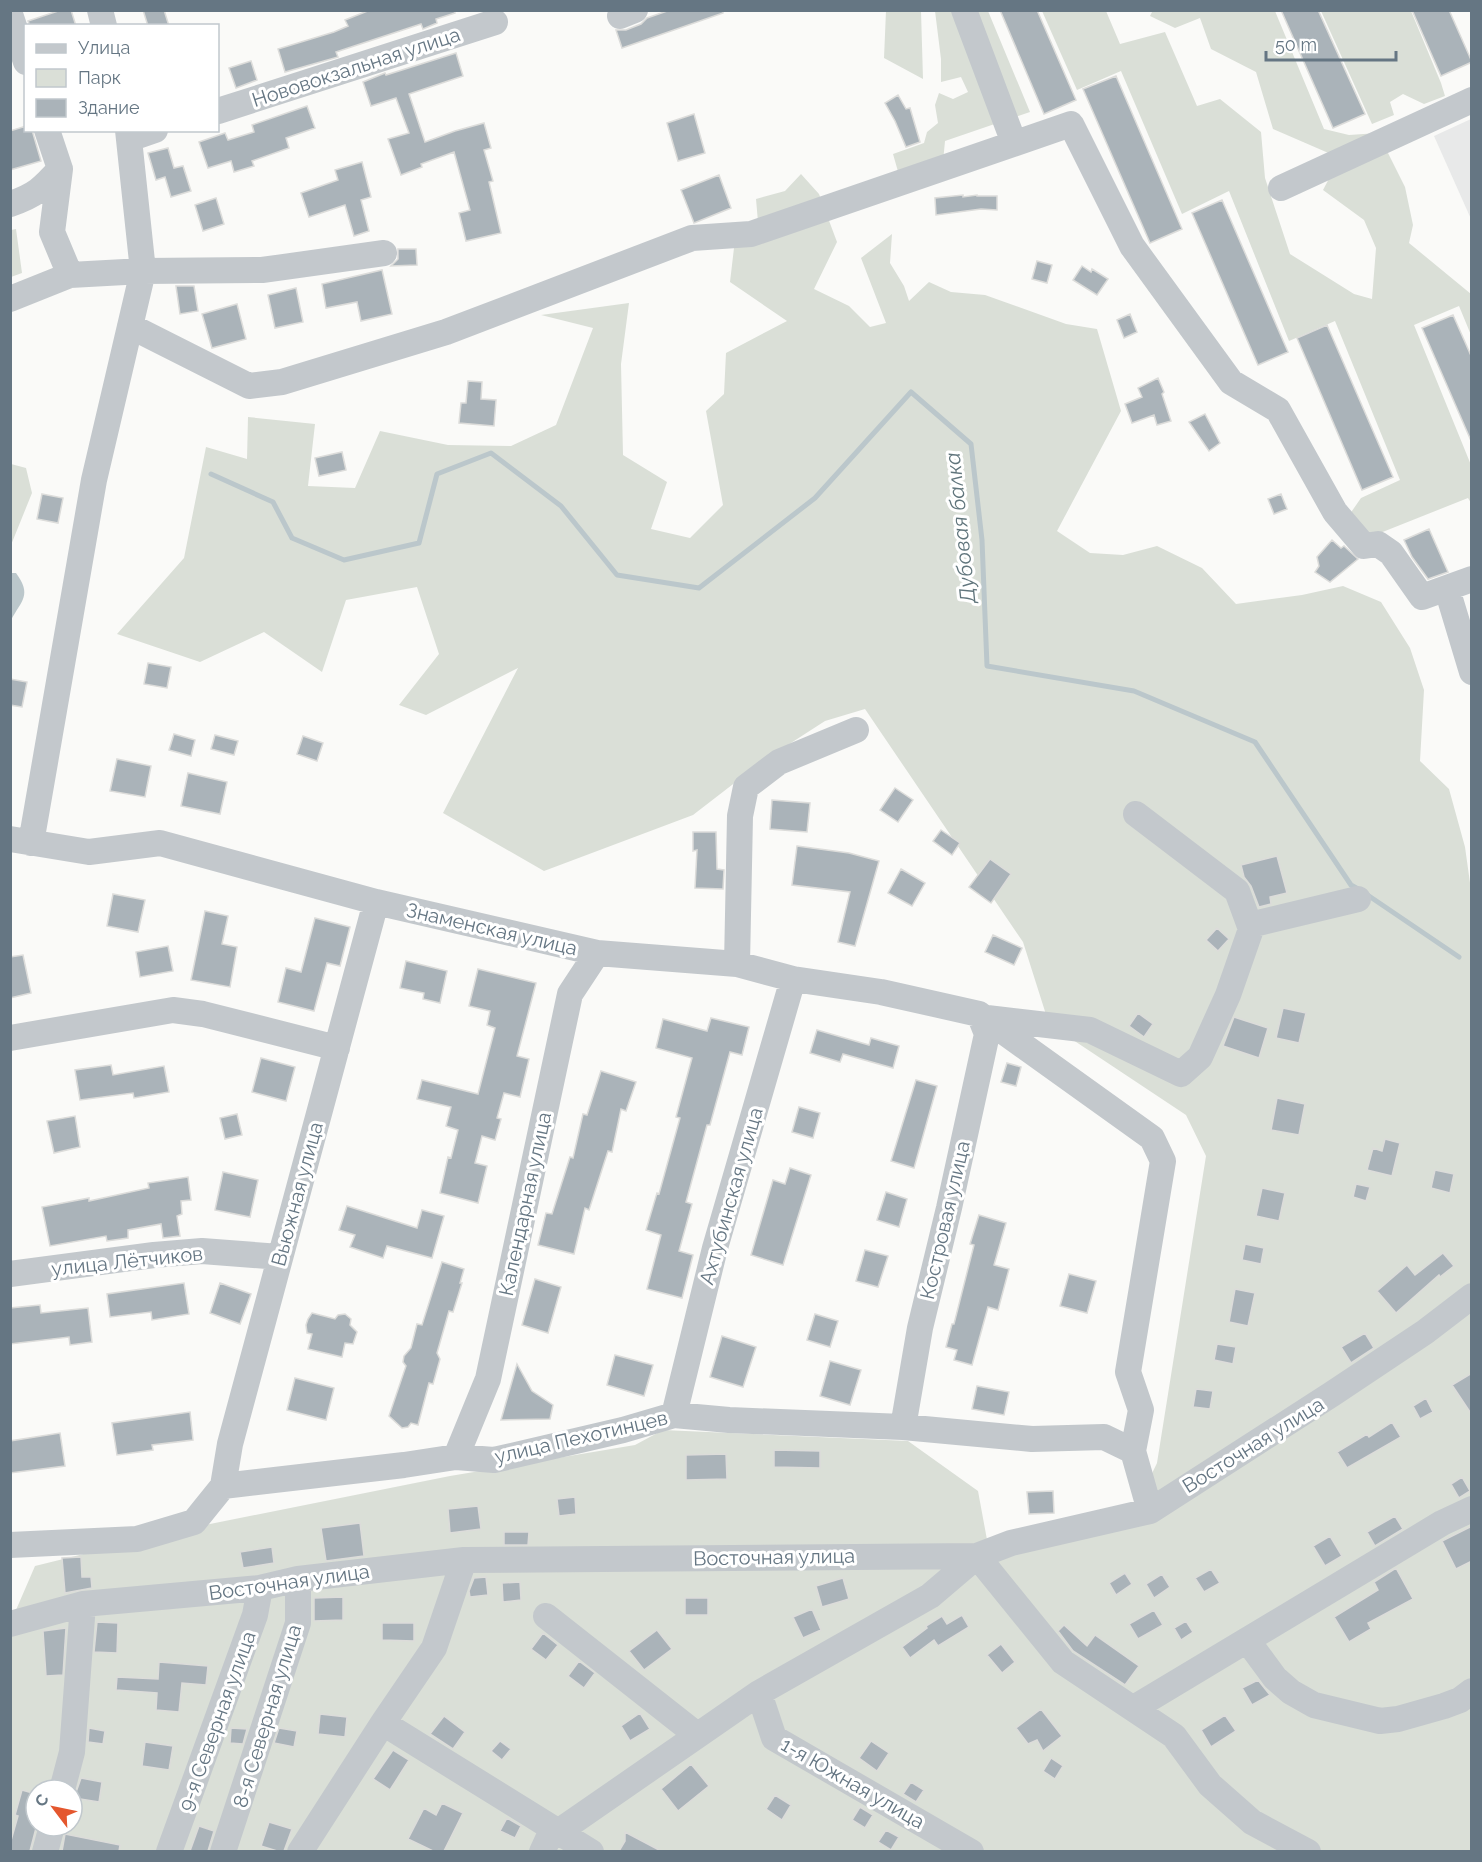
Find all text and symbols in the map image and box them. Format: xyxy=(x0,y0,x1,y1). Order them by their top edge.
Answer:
street label: Нововокзальная улица xyxy=(249,22,463,112)
legend xyxy=(24,24,219,132)
scale bar xyxy=(1266,24,1396,62)
text: 50 m xyxy=(1275,34,1317,55)
text: Улица xyxy=(78,37,130,58)
text: Парк xyxy=(78,67,121,88)
text: Здание xyxy=(78,97,140,118)
water label: Дубовая балка xyxy=(940,451,980,606)
street label: Знаменская улица xyxy=(404,898,580,960)
street label: Ахтубинская улица xyxy=(694,1105,768,1287)
street label: Календарная улица xyxy=(494,1110,556,1298)
street label: Вьюжная улица xyxy=(266,1119,328,1269)
street label: Костровая улица xyxy=(915,1138,975,1302)
street label: улица Лётчиков xyxy=(50,1241,204,1281)
street label: Восточная улица xyxy=(1178,1392,1328,1498)
street label: улица Пехотинцев xyxy=(492,1405,670,1469)
street label: Восточная улица xyxy=(693,1544,855,1570)
street label: Восточная улица xyxy=(207,1559,371,1605)
street label: 8-я Северная улица xyxy=(228,1622,306,1810)
street label: 9-я Северная улица xyxy=(173,1628,261,1814)
street label: 1-я Южная улица xyxy=(777,1732,929,1834)
north arrow xyxy=(24,1778,84,1838)
text: С xyxy=(31,1791,53,1810)

